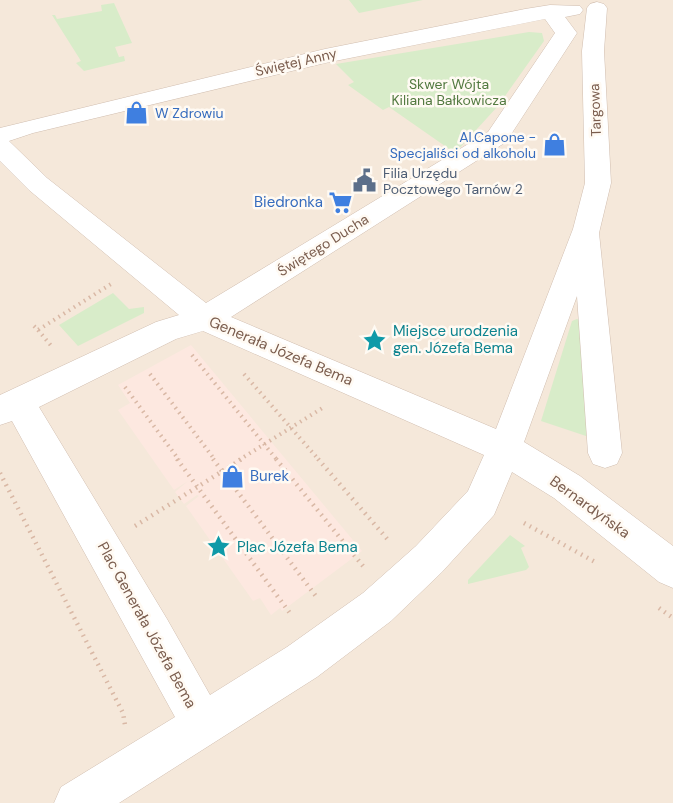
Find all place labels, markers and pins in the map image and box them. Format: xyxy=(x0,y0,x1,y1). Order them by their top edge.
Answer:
shop icon: W Zdrowiu xyxy=(124,100,150,126)
place label: W Zdrowiu xyxy=(155,104,224,122)
place label: Al.Capone - Specjaliści od alkoholu xyxy=(390,128,536,162)
shop icon: Al.Capone - Specjaliści od alkoholu xyxy=(541,132,567,158)
place label: Filia Urzędu Pocztowego Tarnów 2 xyxy=(383,164,523,198)
public building icon: Filia Urzędu Pocztowego Tarnów 2 xyxy=(352,168,378,194)
supermarket icon: Biedronka xyxy=(328,189,354,215)
place label: Biedronka xyxy=(254,192,323,212)
place label: Miejsce urodzenia gen. Józefa Bema xyxy=(393,321,518,358)
place icon: Miejsce urodzenia gen. Józefa Bema xyxy=(362,327,388,353)
shop icon: Burek xyxy=(219,463,245,489)
place label: Burek xyxy=(250,466,289,486)
place icon: Plac Józefa Bema xyxy=(206,534,232,560)
place label: Plac Józefa Bema xyxy=(237,537,358,557)

